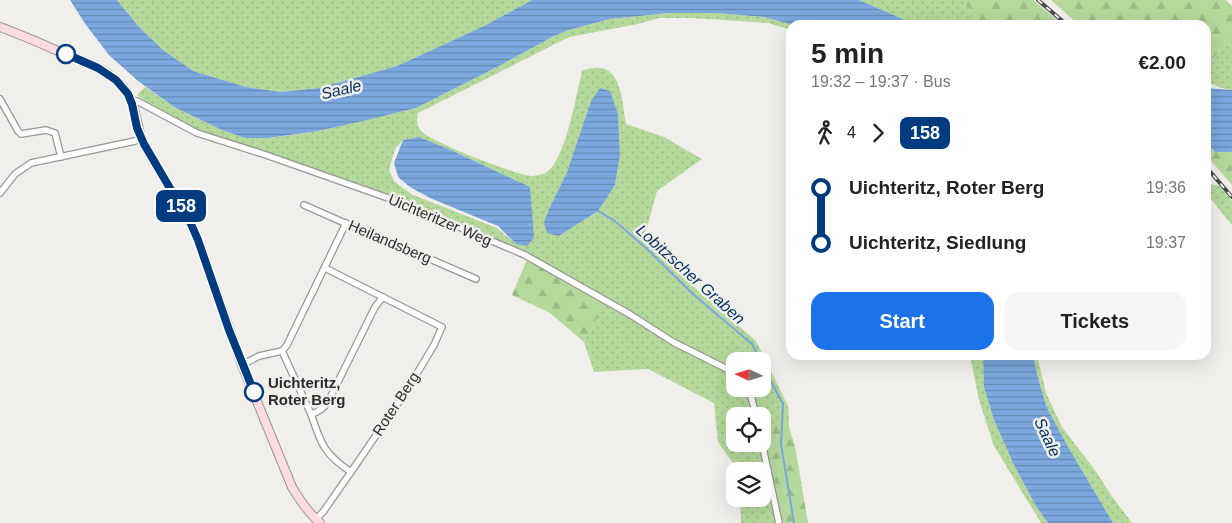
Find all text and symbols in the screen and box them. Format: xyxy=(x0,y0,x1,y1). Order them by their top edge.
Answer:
text: 5 min xyxy=(811,38,884,69)
unlabelled marker xyxy=(56,44,76,64)
text: €2.00 xyxy=(1138,52,1186,73)
text: 19:32 – 19:37 · Bus xyxy=(811,73,951,90)
water label: Saale xyxy=(319,77,363,102)
icon: walk xyxy=(811,119,839,147)
icon: forward xyxy=(864,119,892,147)
text: 158 xyxy=(910,123,940,143)
text: 4 xyxy=(847,124,856,141)
text: Uichteritz, Roter Berg xyxy=(849,177,1044,198)
text: 19:36 xyxy=(1146,179,1186,196)
line badge: 158 xyxy=(152,190,210,222)
street label: Uichteritzer Weg xyxy=(386,190,494,249)
text: 158 xyxy=(166,196,196,216)
street label: Heilandsberg xyxy=(346,216,434,267)
water label: Lobitzscher Graben xyxy=(633,221,748,327)
text: Uichteritz, Siedlung xyxy=(849,232,1026,253)
text: 19:37 xyxy=(1146,234,1186,251)
button: Start xyxy=(811,292,994,350)
button: Tickets xyxy=(1004,292,1186,350)
north arrow xyxy=(726,352,771,398)
map controls xyxy=(726,352,771,507)
street label: Roter Berg xyxy=(369,369,422,439)
place label: Uichteritz, Roter Berg xyxy=(268,374,346,408)
marker: Uichteritz, Roter Berg xyxy=(244,382,264,402)
button: locate xyxy=(726,407,771,452)
water label: Saale xyxy=(1031,415,1064,459)
button: layers xyxy=(726,462,771,507)

